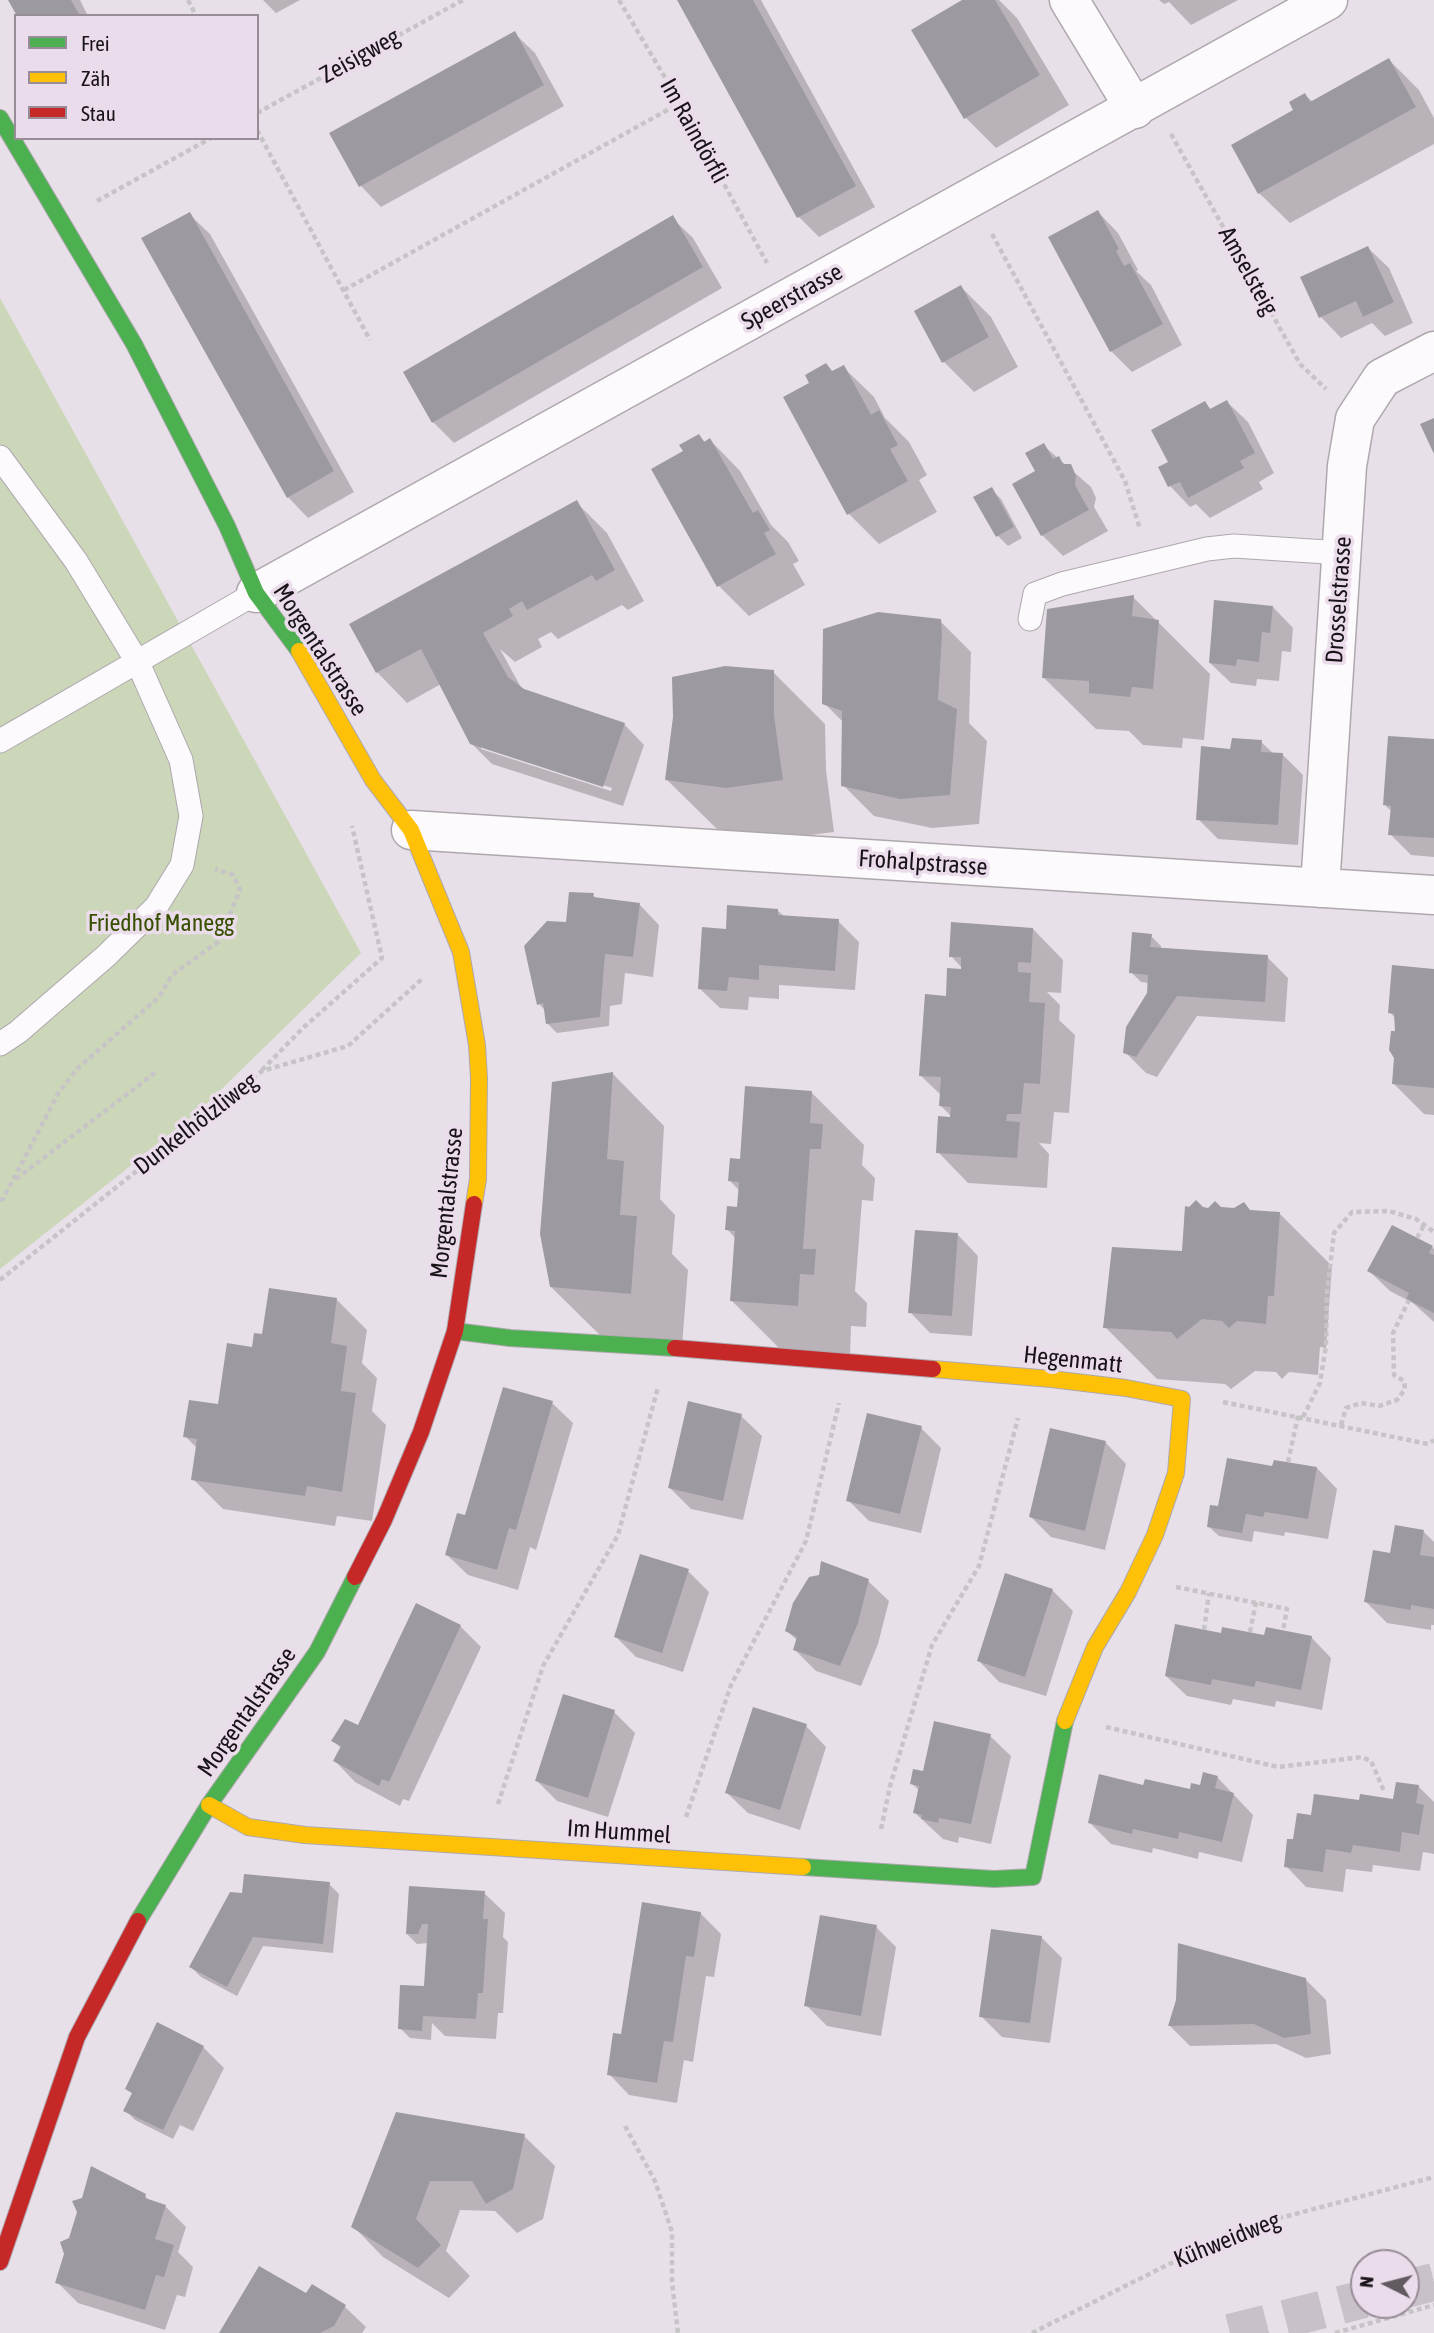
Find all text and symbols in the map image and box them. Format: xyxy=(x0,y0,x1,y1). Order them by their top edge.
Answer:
legend xyxy=(14,14,259,140)
street label: Zeisigweg xyxy=(315,22,405,90)
text: Frei xyxy=(81,31,110,55)
text: Zäh xyxy=(81,66,110,90)
street label: Im Raindörfli xyxy=(654,74,734,188)
text: Stau xyxy=(81,101,116,125)
street label: Amselsteig xyxy=(1212,222,1284,320)
street label: Speerstrasse xyxy=(736,257,848,337)
street label: Drosselstrasse xyxy=(1320,536,1358,664)
street label: Morgentalstrasse xyxy=(267,579,373,721)
street label: Frohalpstrasse xyxy=(858,844,988,882)
park label: Friedhof Manegg xyxy=(88,909,234,937)
street label: Dunkelhölzliweg xyxy=(128,1067,264,1181)
street label: Morgentalstrasse xyxy=(425,1126,469,1280)
street label: Hegenmatt xyxy=(1022,1340,1124,1380)
street label: Morgentalstrasse xyxy=(192,1642,302,1782)
street label: Im Hummel xyxy=(566,1814,672,1850)
street label: Kühweidweg xyxy=(1170,2206,1284,2274)
north arrow xyxy=(1350,2249,1420,2319)
text: N xyxy=(1355,2275,1378,2289)

